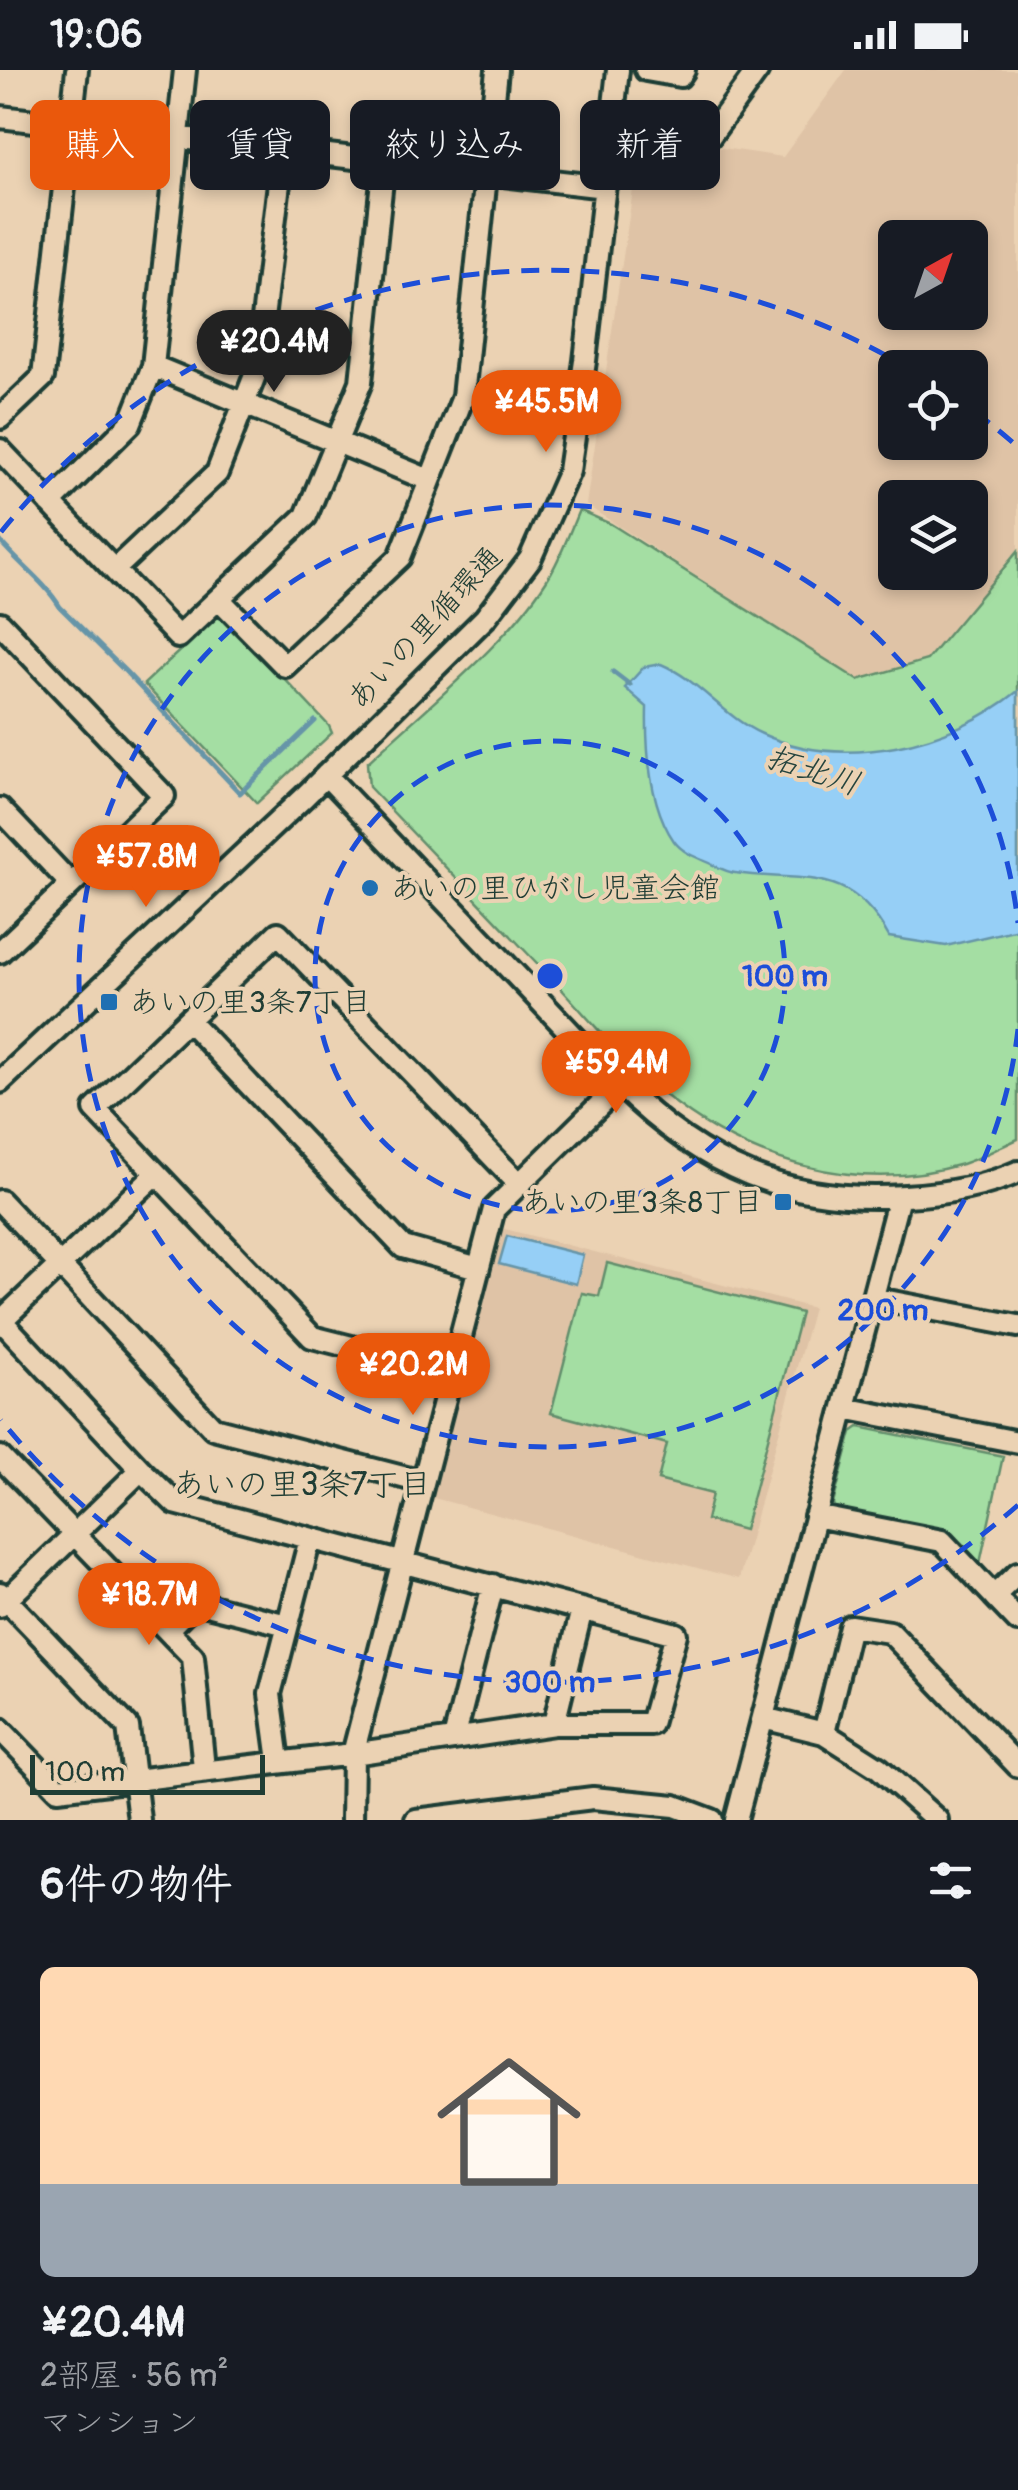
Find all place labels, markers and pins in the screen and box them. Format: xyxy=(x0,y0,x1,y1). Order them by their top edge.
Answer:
pin: ¥20.4M xyxy=(193,310,355,395)
pin: ¥45.5M xyxy=(465,370,627,455)
pin: ¥57.8M xyxy=(65,825,227,910)
place label: あいの里ひがし児童会館 xyxy=(390,870,720,907)
marker: あいの里ひがし児童会館 xyxy=(359,877,381,899)
centre of rings xyxy=(532,958,568,994)
place label: あいの里3条7丁目 xyxy=(129,984,372,1021)
marker: あいの里3条7丁目 xyxy=(98,991,120,1013)
pin: ¥59.4M xyxy=(535,1031,697,1116)
place label: あいの里3条8丁目 xyxy=(521,1184,763,1221)
marker: あいの里3条8丁目 xyxy=(772,1191,794,1213)
pin: ¥20.2M xyxy=(332,1333,494,1418)
pin: ¥18.7M xyxy=(68,1563,230,1648)

